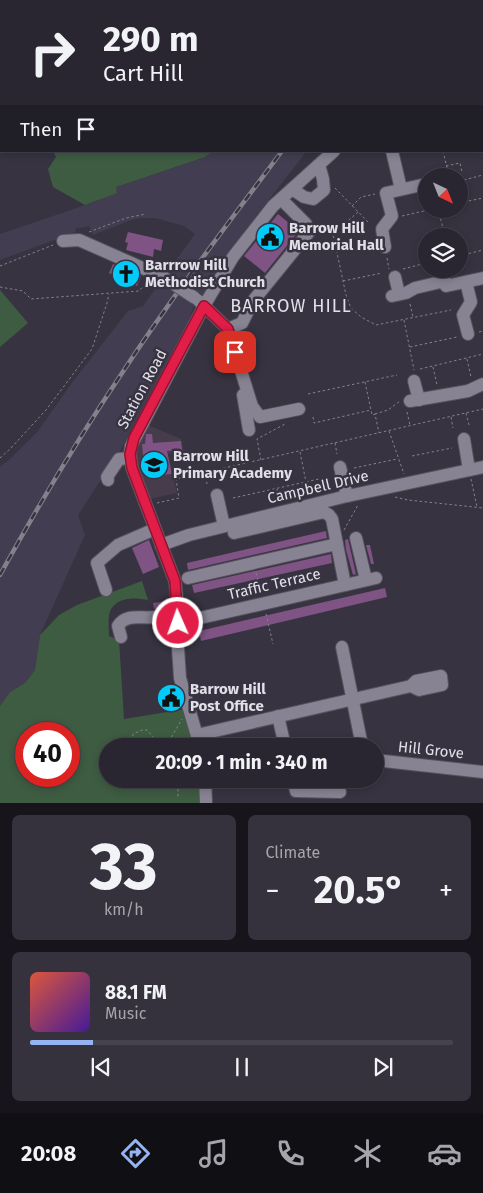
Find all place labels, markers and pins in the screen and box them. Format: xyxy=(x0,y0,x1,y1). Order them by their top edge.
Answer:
place label: Barrow Hill Memorial Hall xyxy=(289,219,384,254)
public building icon: Barrow Hill Memorial Hall xyxy=(255,222,285,252)
place label: Barrrow Hill Methodist Church xyxy=(145,256,265,291)
church icon: Barrrow Hill Methodist Church xyxy=(111,259,141,289)
pin xyxy=(214,331,256,373)
place label: Barrow Hill Primary Academy xyxy=(173,447,292,482)
school or university icon: Barrow Hill Primary Academy xyxy=(139,450,169,480)
place label: Barrow Hill Post Office xyxy=(190,680,266,715)
public building icon: Barrow Hill Post Office xyxy=(156,683,186,713)

